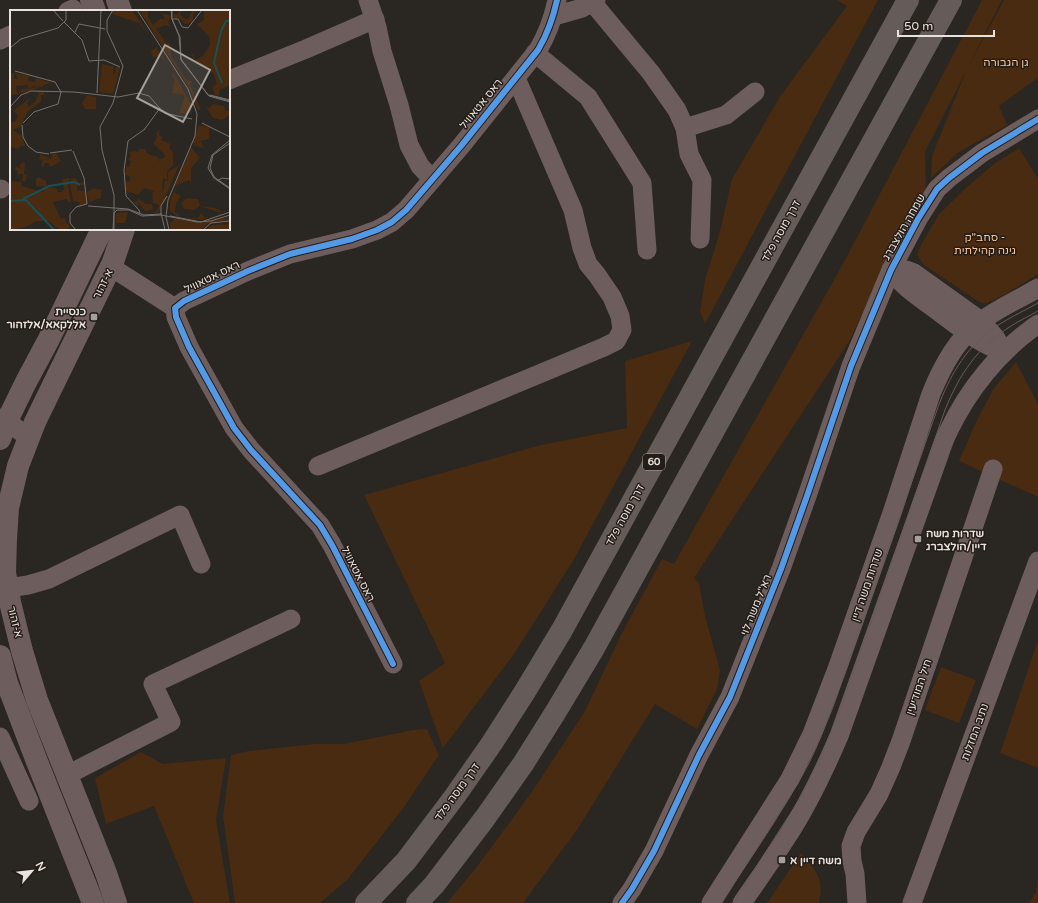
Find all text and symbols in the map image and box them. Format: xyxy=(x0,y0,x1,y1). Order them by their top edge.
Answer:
inset map xyxy=(10,10,230,230)
scale bar xyxy=(898,12,994,38)
text: 50 m xyxy=(904,19,933,33)
park label: גן הגבורה xyxy=(983,56,1029,69)
street label: ראס אטאוויל xyxy=(457,76,505,132)
street label: שמחה הולצברג xyxy=(880,192,928,262)
street label: דרך מוסה פלד xyxy=(759,198,803,264)
park label: סחב"ק - גינה קהילתית xyxy=(954,231,1016,257)
street label: ראס אטאוויל xyxy=(182,258,242,296)
street label: א-זהור xyxy=(90,267,116,301)
place label: כנסיית אללקאא/אלזהור xyxy=(6,305,86,331)
marker: כנסיית אללקאא/אלזהור xyxy=(89,312,99,322)
road number: 60 xyxy=(643,454,665,470)
street label: דרך מוסה פלד xyxy=(603,482,647,548)
place label: שדרות משה דיין/הולצברג xyxy=(925,527,987,553)
marker: שדרות משה דיין/הולצברג xyxy=(913,534,923,544)
street label: ראס אטאוויל xyxy=(339,544,377,604)
street label: שדרות משה דיין xyxy=(848,547,886,623)
street label: רא"ל משה לוי xyxy=(738,573,774,637)
street label: א-זהור xyxy=(5,605,25,639)
street label: חיל המודיעין xyxy=(903,657,935,717)
street label: נתיב המזלות xyxy=(959,702,991,762)
street label: דרך מוסה פלד xyxy=(432,760,482,824)
north arrow xyxy=(12,851,52,891)
place label: משה דיין א xyxy=(790,854,842,867)
marker: משה דיין א xyxy=(777,855,787,865)
text: N xyxy=(33,860,48,873)

